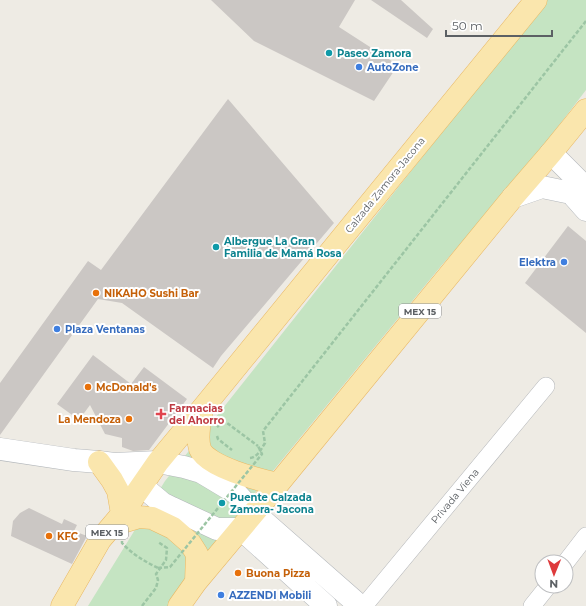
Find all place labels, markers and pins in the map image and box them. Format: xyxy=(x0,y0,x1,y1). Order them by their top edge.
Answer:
place label: Paseo Zamora xyxy=(337,47,411,60)
marker: Paseo Zamora xyxy=(324,48,334,58)
place label: AutoZone xyxy=(366,61,419,74)
marker: AutoZone xyxy=(354,62,364,72)
place label: Albergue La Gran Familia de Mamá Rosa xyxy=(223,235,342,260)
marker: Albergue La Gran Familia de Mamá Rosa xyxy=(211,242,221,252)
place label: Elektra xyxy=(519,256,556,269)
marker: Elektra xyxy=(559,257,569,267)
place label: NIKAHO Sushi Bar xyxy=(104,287,200,300)
marker: NIKAHO Sushi Bar xyxy=(91,288,101,298)
place label: Plaza Ventanas xyxy=(65,323,145,336)
marker: Plaza Ventanas xyxy=(52,324,62,334)
place label: McDonald's xyxy=(96,381,158,394)
marker: McDonald's xyxy=(83,382,93,392)
place label: Farmacias del Ahorro xyxy=(169,402,225,427)
marker: Farmacias del Ahorro xyxy=(156,409,166,419)
place label: La Mendoza xyxy=(58,413,121,426)
marker: La Mendoza xyxy=(124,414,134,424)
place label: Puente Calzada Zamora- Jacona xyxy=(230,491,314,516)
marker: Puente Calzada Zamora- Jacona xyxy=(217,498,227,508)
place label: KFC xyxy=(57,530,79,543)
marker: KFC xyxy=(44,531,54,541)
place label: Buona Pizza xyxy=(246,567,310,580)
marker: Buona Pizza xyxy=(233,568,243,578)
place label: AZZENDI Mobili xyxy=(228,589,311,602)
marker: AZZENDI Mobili xyxy=(216,590,226,600)

